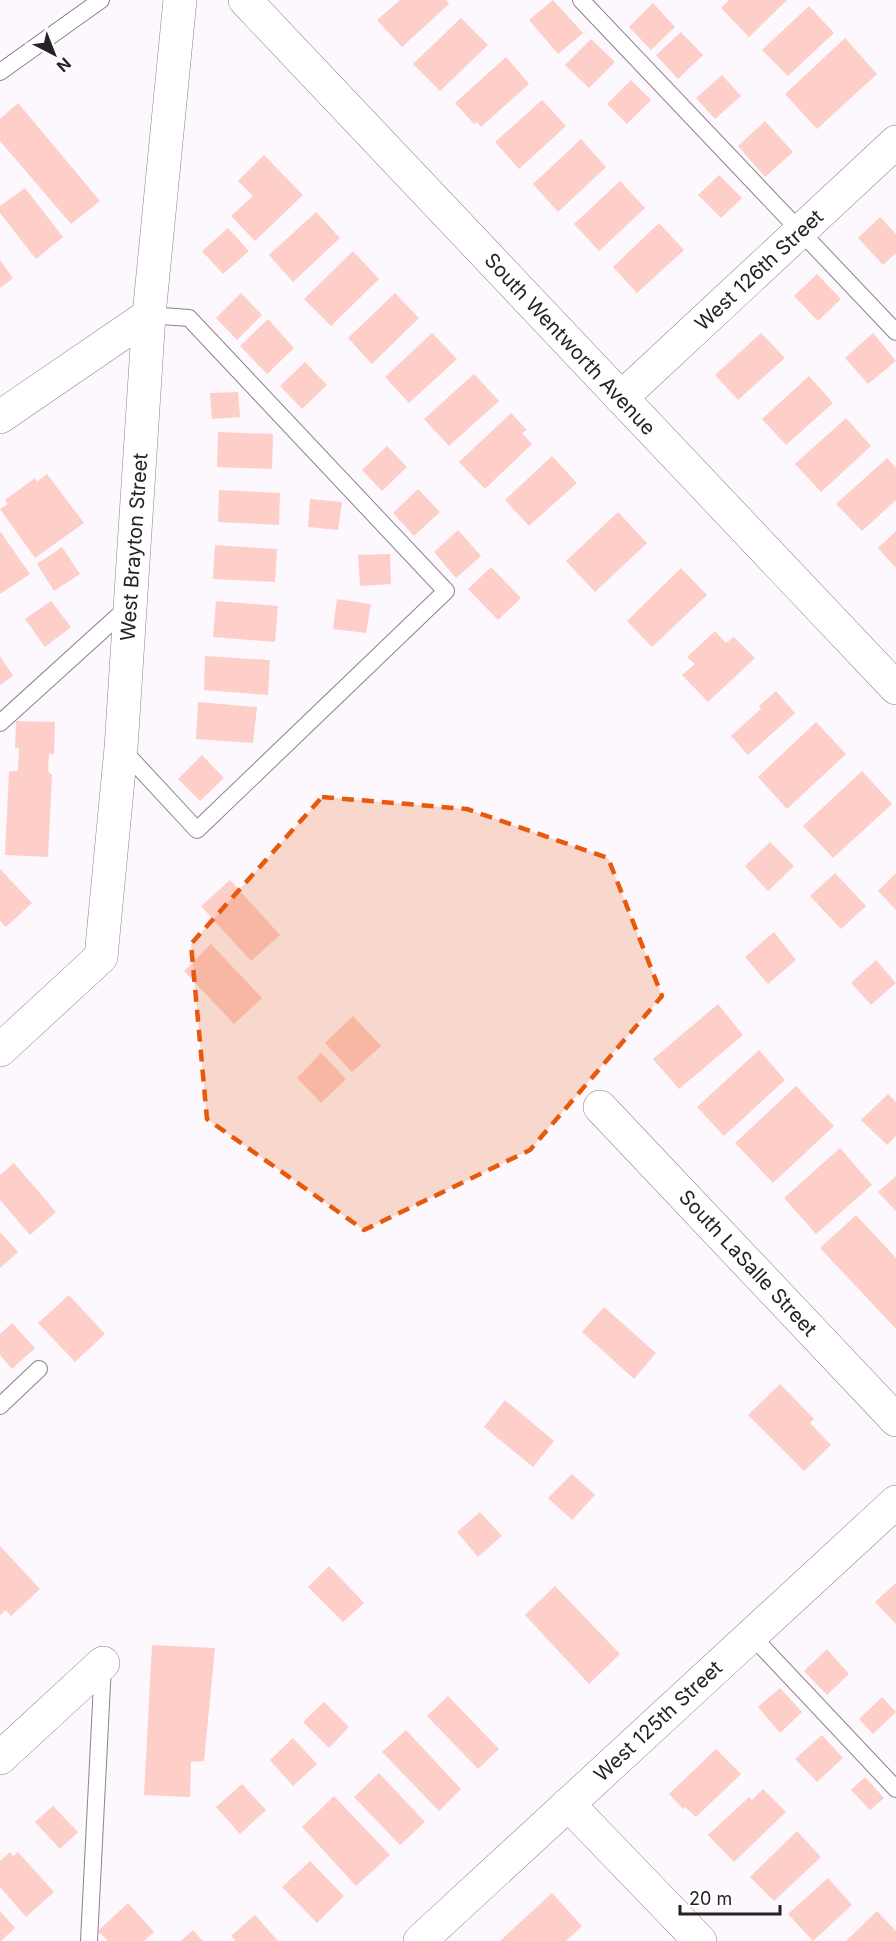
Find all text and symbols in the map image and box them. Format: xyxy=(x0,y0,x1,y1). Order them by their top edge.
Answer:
north arrow xyxy=(24,24,84,84)
text: N xyxy=(53,54,75,77)
street label: West 126th Street xyxy=(690,204,828,335)
street label: South Wentworth Avenue xyxy=(479,248,661,440)
street label: West Brayton Street xyxy=(115,452,153,642)
street label: South LaSalle Street xyxy=(674,1185,822,1341)
street label: West 125th Street xyxy=(589,1655,727,1786)
scale bar xyxy=(680,1878,780,1916)
text: 20 m xyxy=(689,1888,732,1909)

